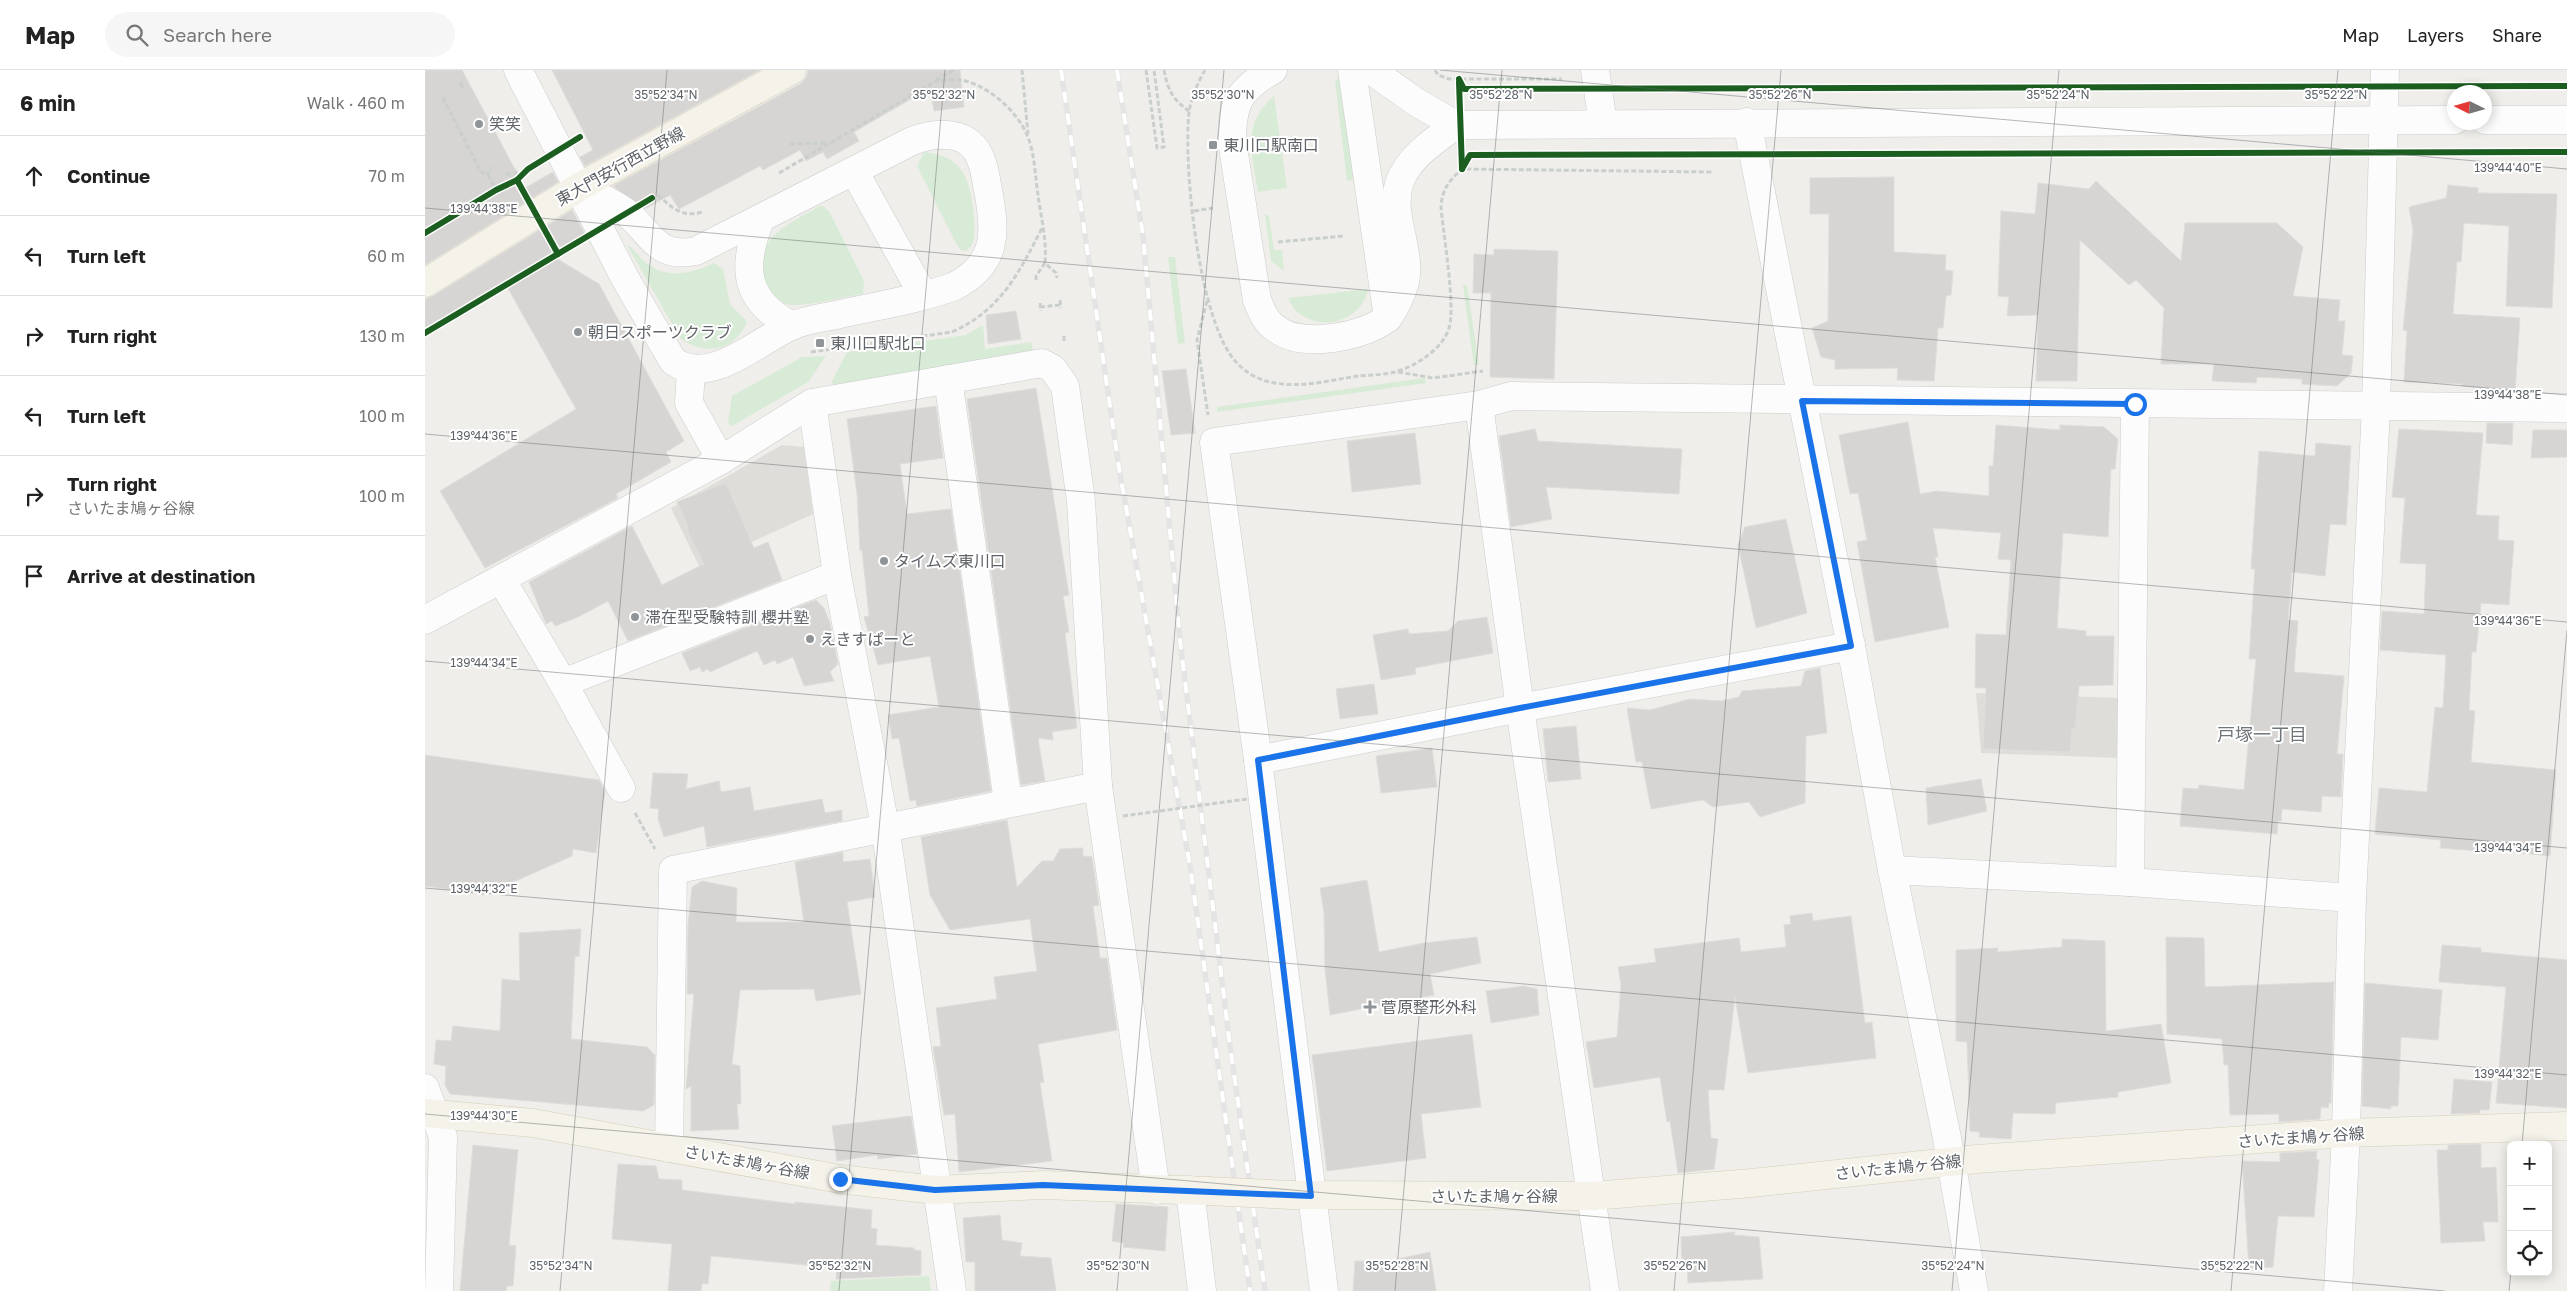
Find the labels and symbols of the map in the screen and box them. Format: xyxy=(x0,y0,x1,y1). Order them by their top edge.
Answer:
north arrow xyxy=(2447,85,2492,130)
text: 35°52'34"N xyxy=(634,87,698,102)
text: 35°52'32"N xyxy=(912,87,976,102)
text: 35°52'30"N xyxy=(1191,87,1255,102)
text: 35°52'28"N xyxy=(1469,87,1533,102)
text: 35°52'26"N xyxy=(1748,87,1812,102)
text: 35°52'24"N xyxy=(2026,87,2090,102)
text: 35°52'22"N xyxy=(2305,87,2367,102)
place label: 笑笑 xyxy=(489,114,521,134)
marker: 笑笑 xyxy=(473,118,485,130)
street label: 東大門安行西立野線 xyxy=(552,122,688,210)
place label: 東川口駅南口 xyxy=(1223,135,1319,155)
marker: 東川口駅南口 xyxy=(1207,139,1219,151)
text: 139°44'40"E xyxy=(2474,160,2542,175)
text: 139°44'38"E xyxy=(450,201,518,216)
place label: 朝日スポーツクラブ xyxy=(588,322,732,342)
marker: 朝日スポーツクラブ xyxy=(572,326,584,338)
place label: 東川口駅北口 xyxy=(830,333,926,353)
marker: 東川口駅北口 xyxy=(814,337,826,349)
text: 139°44'38"E xyxy=(2474,387,2542,402)
route start xyxy=(2124,393,2147,416)
text: 139°44'36"E xyxy=(450,428,518,443)
place label: タイムズ東川口 xyxy=(894,551,1006,571)
marker: タイムズ東川口 xyxy=(878,555,890,567)
place label: 滞在型受験特訓 櫻井塾 xyxy=(645,607,809,627)
marker: 滞在型受験特訓 櫻井塾 xyxy=(629,611,641,623)
text: 139°44'36"E xyxy=(2474,613,2542,628)
place label: えきすぱーと xyxy=(820,629,916,649)
marker: えきすぱーと xyxy=(804,633,816,645)
text: 139°44'34"E xyxy=(450,655,518,670)
district label: 戸塚一丁目 xyxy=(2217,723,2307,745)
text: 139°44'34"E xyxy=(2474,840,2542,855)
text: 139°44'32"E xyxy=(451,881,517,896)
place label: 菅原整形外科 xyxy=(1381,997,1477,1017)
marker: 菅原整形外科 xyxy=(1363,1000,1377,1014)
text: 139°44'32"E xyxy=(2475,1066,2541,1081)
text: 139°44'30"E xyxy=(450,1108,518,1123)
street label: さいたま鳩ヶ谷線 xyxy=(2237,1123,2365,1151)
street label: さいたま鳩ヶ谷線 xyxy=(682,1141,812,1183)
street label: さいたま鳩ヶ谷線 xyxy=(1834,1150,1962,1184)
route end xyxy=(829,1168,852,1191)
street label: さいたま鳩ヶ谷線 xyxy=(1430,1186,1558,1206)
text: 35°52'34"N xyxy=(529,1258,593,1273)
text: 35°52'32"N xyxy=(808,1258,872,1273)
text: 35°52'30"N xyxy=(1086,1258,1150,1273)
text: 35°52'28"N xyxy=(1365,1258,1429,1273)
text: 35°52'26"N xyxy=(1643,1258,1707,1273)
text: 35°52'24"N xyxy=(1921,1258,1985,1273)
text: 35°52'22"N xyxy=(2201,1258,2263,1273)

